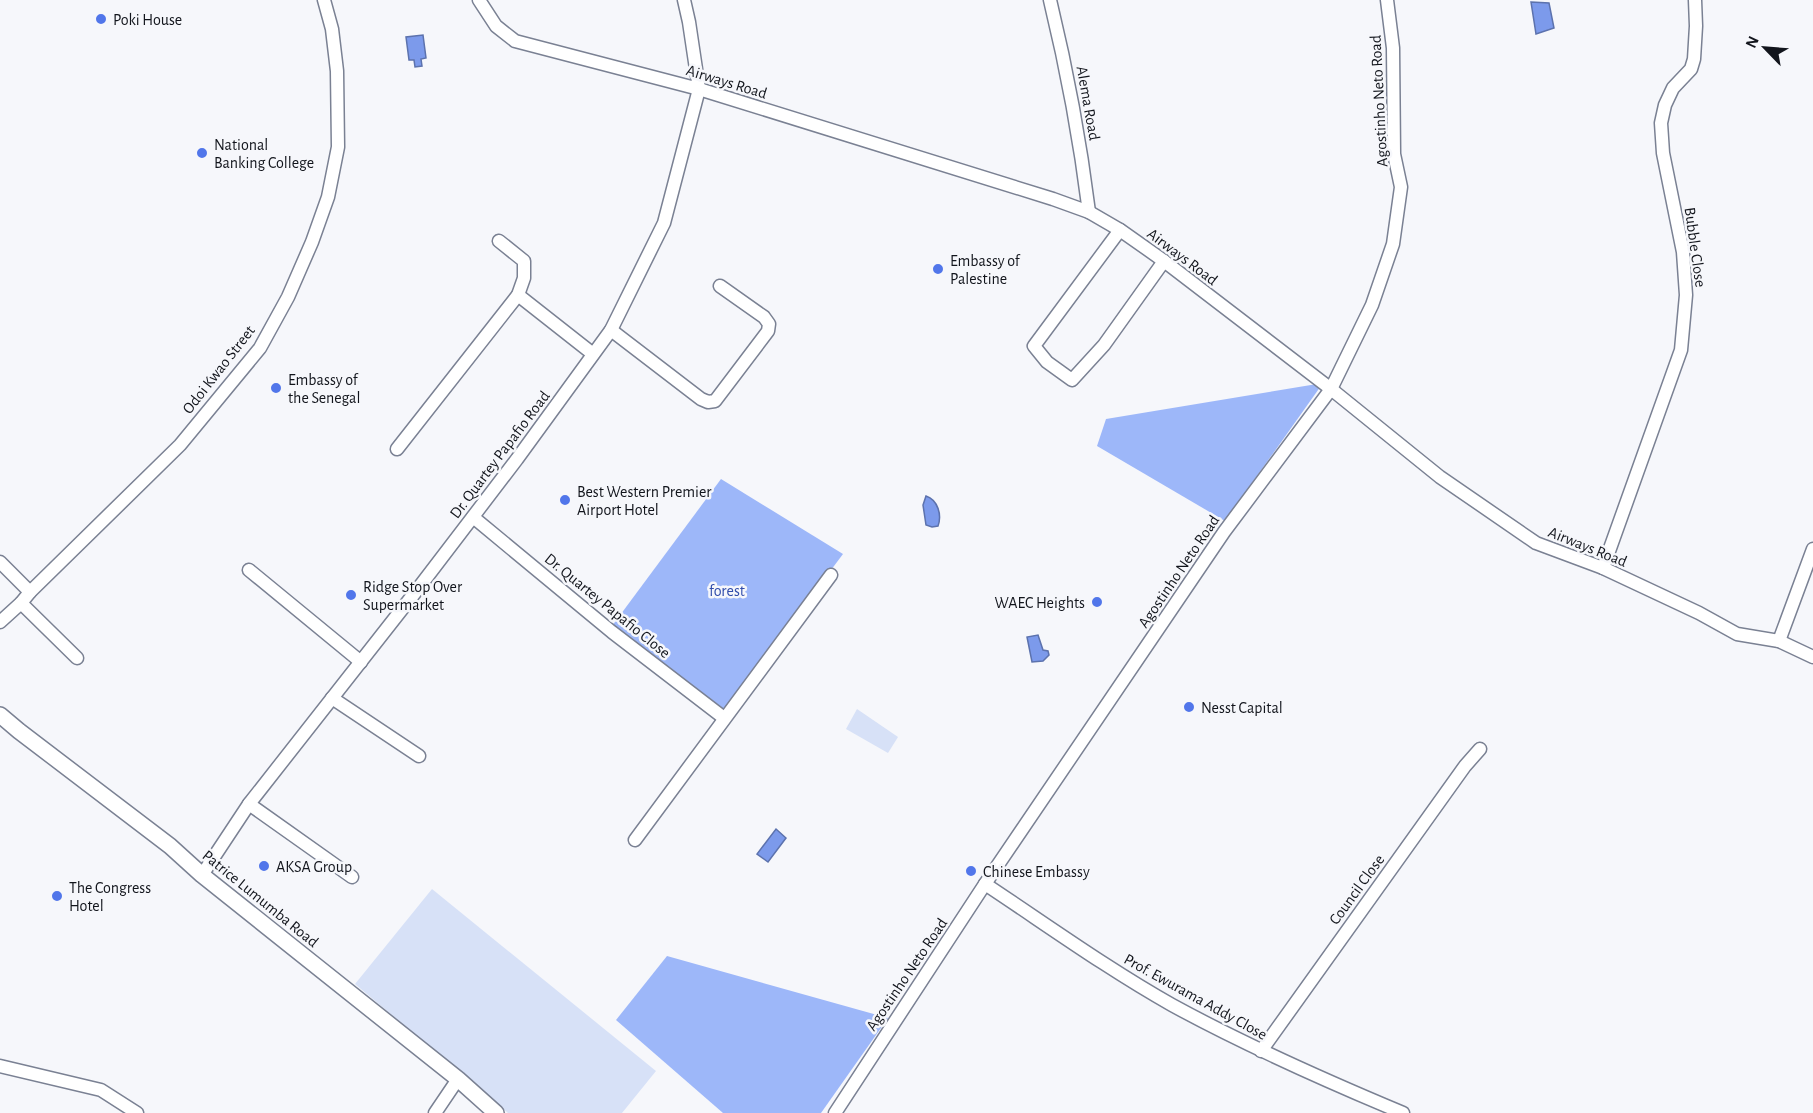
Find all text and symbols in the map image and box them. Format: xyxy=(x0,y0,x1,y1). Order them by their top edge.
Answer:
marker: Poki House xyxy=(94,12,108,26)
place label: Poki House xyxy=(113,12,182,28)
north arrow xyxy=(1735,18,1795,78)
text: N xyxy=(1743,34,1762,51)
street label: Agostinho Neto Road xyxy=(1368,35,1390,167)
street label: Airways Road xyxy=(684,62,769,103)
street label: Alema Road xyxy=(1074,65,1102,142)
place label: National Banking College xyxy=(214,137,314,171)
marker: National Banking College xyxy=(195,146,209,160)
street label: Bubble Close xyxy=(1681,206,1709,288)
street label: Airways Road xyxy=(1144,225,1221,289)
place label: Embassy of Palestine xyxy=(950,253,1021,287)
marker: Embassy of Palestine xyxy=(931,262,945,276)
street label: Odoi Kwao Street xyxy=(179,322,258,417)
place label: Embassy of the Senegal xyxy=(288,372,360,406)
marker: Embassy of the Senegal xyxy=(269,381,283,395)
street label: Dr. Quartey Papafio Road xyxy=(447,388,554,522)
place label: Best Western Premier Airport Hotel xyxy=(577,484,712,518)
marker: Best Western Premier Airport Hotel xyxy=(558,493,572,507)
street label: Agostinho Neto Road xyxy=(1135,512,1222,631)
street label: Airways Road xyxy=(1546,524,1629,571)
street label: Dr. Quartey Papafio Close xyxy=(541,550,673,662)
place label: Ridge Stop Over Supermarket xyxy=(363,579,463,613)
park label: forest xyxy=(709,583,745,599)
marker: Ridge Stop Over Supermarket xyxy=(344,588,358,602)
place label: WAEC Heights xyxy=(994,595,1085,611)
marker: WAEC Heights xyxy=(1090,595,1104,609)
marker: Nesst Capital xyxy=(1182,700,1196,714)
place label: Nesst Capital xyxy=(1201,700,1283,716)
street label: Patrice Lumumba Road xyxy=(199,847,321,950)
street label: Council Close xyxy=(1326,852,1387,928)
marker: AKSA Group xyxy=(257,859,271,873)
place label: AKSA Group xyxy=(276,859,352,875)
marker: Chinese Embassy xyxy=(964,864,978,878)
place label: Chinese Embassy xyxy=(983,864,1090,881)
place label: The Congress Hotel xyxy=(69,880,151,914)
marker: The Congress Hotel xyxy=(50,889,64,903)
street label: Agostinho Neto Road xyxy=(863,915,950,1034)
street label: Prof. Ewurama Addy Close xyxy=(1121,951,1270,1044)

